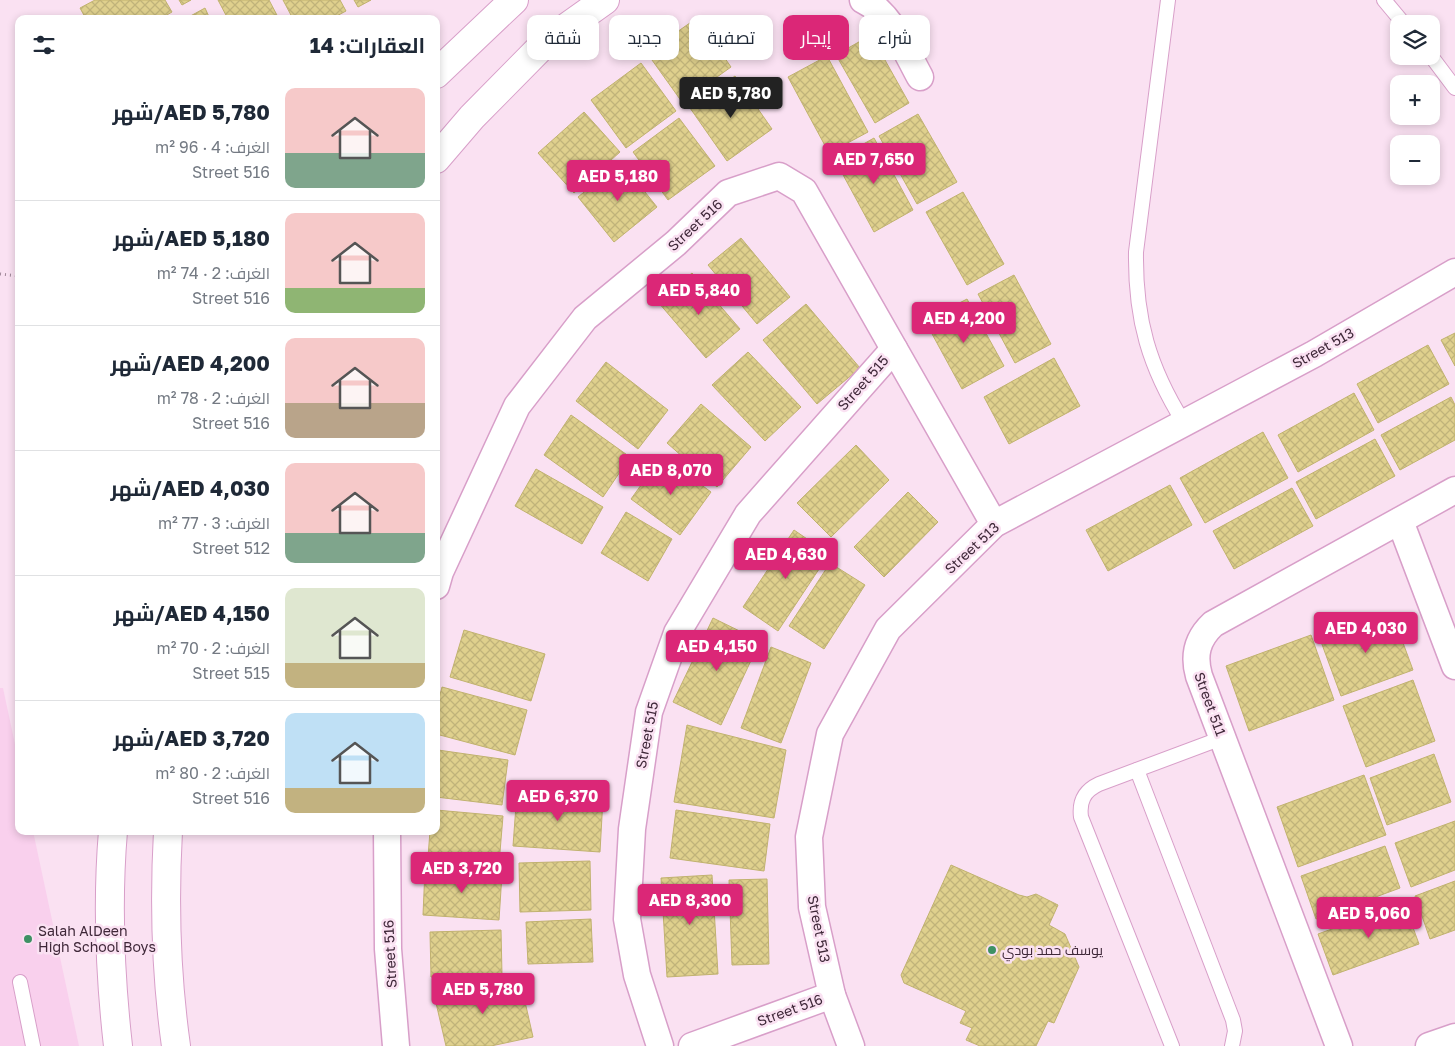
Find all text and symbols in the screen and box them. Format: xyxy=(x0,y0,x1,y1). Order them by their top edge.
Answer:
chip: شقة xyxy=(527,15,599,60)
chip: جديد xyxy=(609,15,679,60)
chip: تصفية xyxy=(689,15,773,60)
chip: إيجار xyxy=(783,15,849,60)
chip: شراء xyxy=(859,15,930,60)
map controls xyxy=(1390,15,1440,185)
button: layers xyxy=(1390,15,1440,65)
icon: filters xyxy=(30,31,58,59)
text: العقارات: 14 xyxy=(310,32,425,58)
button: + xyxy=(1390,75,1440,125)
pin: AED 5,780 xyxy=(674,76,788,119)
text: AED 5,780 xyxy=(690,83,772,103)
text: AED 5,780/شهر xyxy=(113,99,270,125)
icon: home xyxy=(325,108,385,168)
button: − xyxy=(1390,135,1440,185)
text: الغرف: 4 · 96 m² xyxy=(155,137,270,157)
pin: AED 7,650 xyxy=(817,142,931,185)
text: AED 7,650 xyxy=(834,149,914,169)
pin: AED 5,180 xyxy=(561,160,675,202)
text: Street 516 xyxy=(192,162,270,182)
text: AED 5,180 xyxy=(578,166,658,186)
street label: Street 516 xyxy=(664,195,725,254)
text: AED 5,180/شهر xyxy=(113,225,270,251)
icon: home xyxy=(325,233,385,293)
text: الغرف: 2 · 74 m² xyxy=(157,263,270,283)
pin: AED 5,840 xyxy=(642,274,756,316)
text: AED 5,840 xyxy=(658,280,740,300)
text: Street 516 xyxy=(192,288,270,308)
pin: AED 4,200 xyxy=(907,302,1021,344)
text: AED 4,200 xyxy=(923,308,1005,328)
street label: Street 513 xyxy=(1289,324,1357,371)
text: AED 4,200/شهر xyxy=(111,350,270,376)
street label: Street 515 xyxy=(834,352,892,414)
icon: home xyxy=(325,358,385,418)
text: الغرف: 2 · 78 m² xyxy=(157,388,270,408)
text: Street 516 xyxy=(192,413,270,433)
pin: AED 8,070 xyxy=(614,454,728,496)
text: AED 8,070 xyxy=(630,460,712,480)
text: AED 4,030/شهر xyxy=(111,475,270,501)
icon: home xyxy=(325,483,385,543)
text: الغرف: 3 · 77 m² xyxy=(158,513,270,533)
street label: Street 513 xyxy=(941,518,1002,577)
text: Street 512 xyxy=(192,538,270,558)
pin: AED 4,630 xyxy=(729,538,843,580)
text: AED 4,630 xyxy=(745,544,827,564)
text: AED 4,150/شهر xyxy=(113,600,270,626)
icon: home xyxy=(325,608,385,668)
pin: AED 4,030 xyxy=(1309,612,1423,654)
text: AED 4,030 xyxy=(1325,618,1407,638)
pin: AED 4,150 xyxy=(660,630,774,672)
text: AED 4,150 xyxy=(677,636,757,656)
text: الغرف: 2 · 70 m² xyxy=(157,638,270,658)
text: Street 515 xyxy=(192,663,270,683)
street label: Street 511 xyxy=(1191,670,1230,738)
street label: Street 515 xyxy=(632,700,661,770)
text: AED 3,720/شهر xyxy=(113,725,270,751)
icon: home xyxy=(325,733,385,793)
text: الغرف: 2 · 80 m² xyxy=(155,763,270,783)
pin: AED 6,370 xyxy=(501,780,615,822)
text: AED 6,370 xyxy=(518,786,598,806)
text: Street 516 xyxy=(192,788,270,808)
pin: AED 3,720 xyxy=(405,852,519,894)
text: AED 3,720 xyxy=(422,858,502,878)
pin: AED 8,300 xyxy=(633,884,747,926)
text: AED 8,300 xyxy=(649,890,731,910)
street label: Street 513 xyxy=(805,894,834,964)
pin: AED 5,060 xyxy=(1312,896,1426,939)
text: AED 5,060 xyxy=(1328,903,1410,923)
street label: Street 516 xyxy=(379,919,400,989)
place label: Salah AlDeen High School Boys xyxy=(38,922,156,955)
marker: Salah AlDeen High School Boys xyxy=(22,933,34,945)
place label: يوسف حمد بودي xyxy=(1002,941,1103,962)
marker: يوسف حمد بودي xyxy=(986,944,998,956)
pin: AED 5,780 xyxy=(426,972,540,1015)
text: AED 5,780 xyxy=(442,979,524,999)
street label: Street 516 xyxy=(755,990,825,1029)

